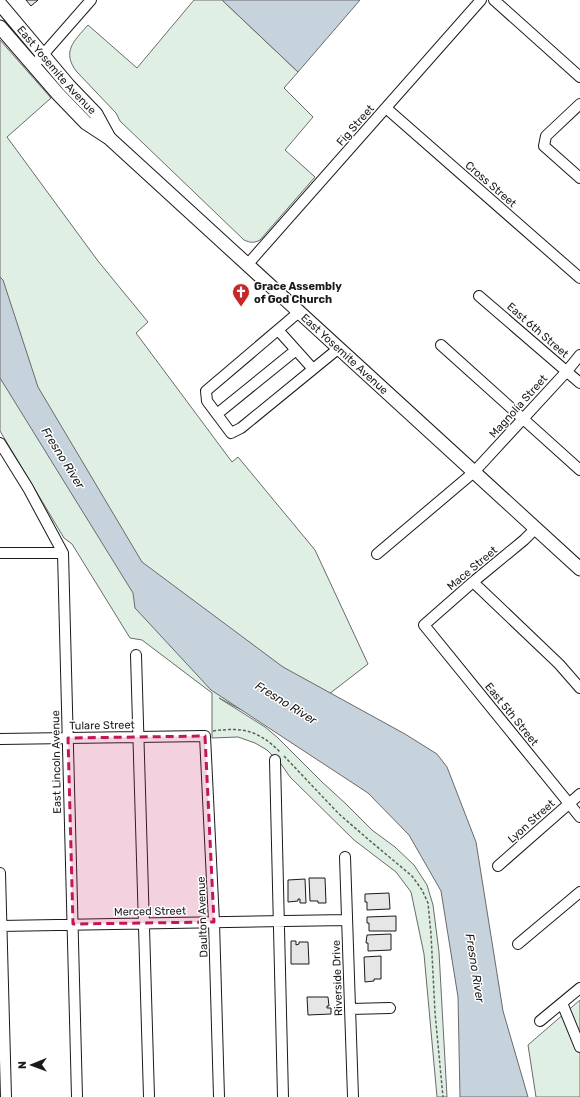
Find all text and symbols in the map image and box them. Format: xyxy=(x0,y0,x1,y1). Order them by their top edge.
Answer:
street label: East Yosemite Avenue xyxy=(14,23,99,117)
street label: Fig Street xyxy=(334,102,377,149)
street label: Cross Street xyxy=(462,159,519,211)
place label: Grace Assembly of God Church xyxy=(254,280,342,306)
church icon: Grace Assembly of God Church xyxy=(231,282,251,307)
street label: East 6th Street xyxy=(504,300,572,361)
street label: East Yosemite Avenue xyxy=(298,311,391,397)
street label: Magnolia Street xyxy=(487,372,551,441)
water label: Fresno River xyxy=(39,425,88,492)
street label: Mace Street xyxy=(445,543,501,593)
water label: Fresno River xyxy=(253,679,320,728)
street label: East 5th Street xyxy=(482,680,541,749)
street label: East Lincoln Avenue xyxy=(49,710,64,814)
street label: Tulare Street xyxy=(69,718,136,733)
street label: Lyon Street xyxy=(505,797,558,846)
street label: Daulton Avenue xyxy=(195,876,210,958)
street label: Merced Street xyxy=(114,904,187,919)
water label: Fresno River xyxy=(463,932,487,1004)
street label: Riverside Drive xyxy=(330,940,345,1016)
north arrow xyxy=(12,1045,52,1085)
text: N xyxy=(16,1061,29,1069)

